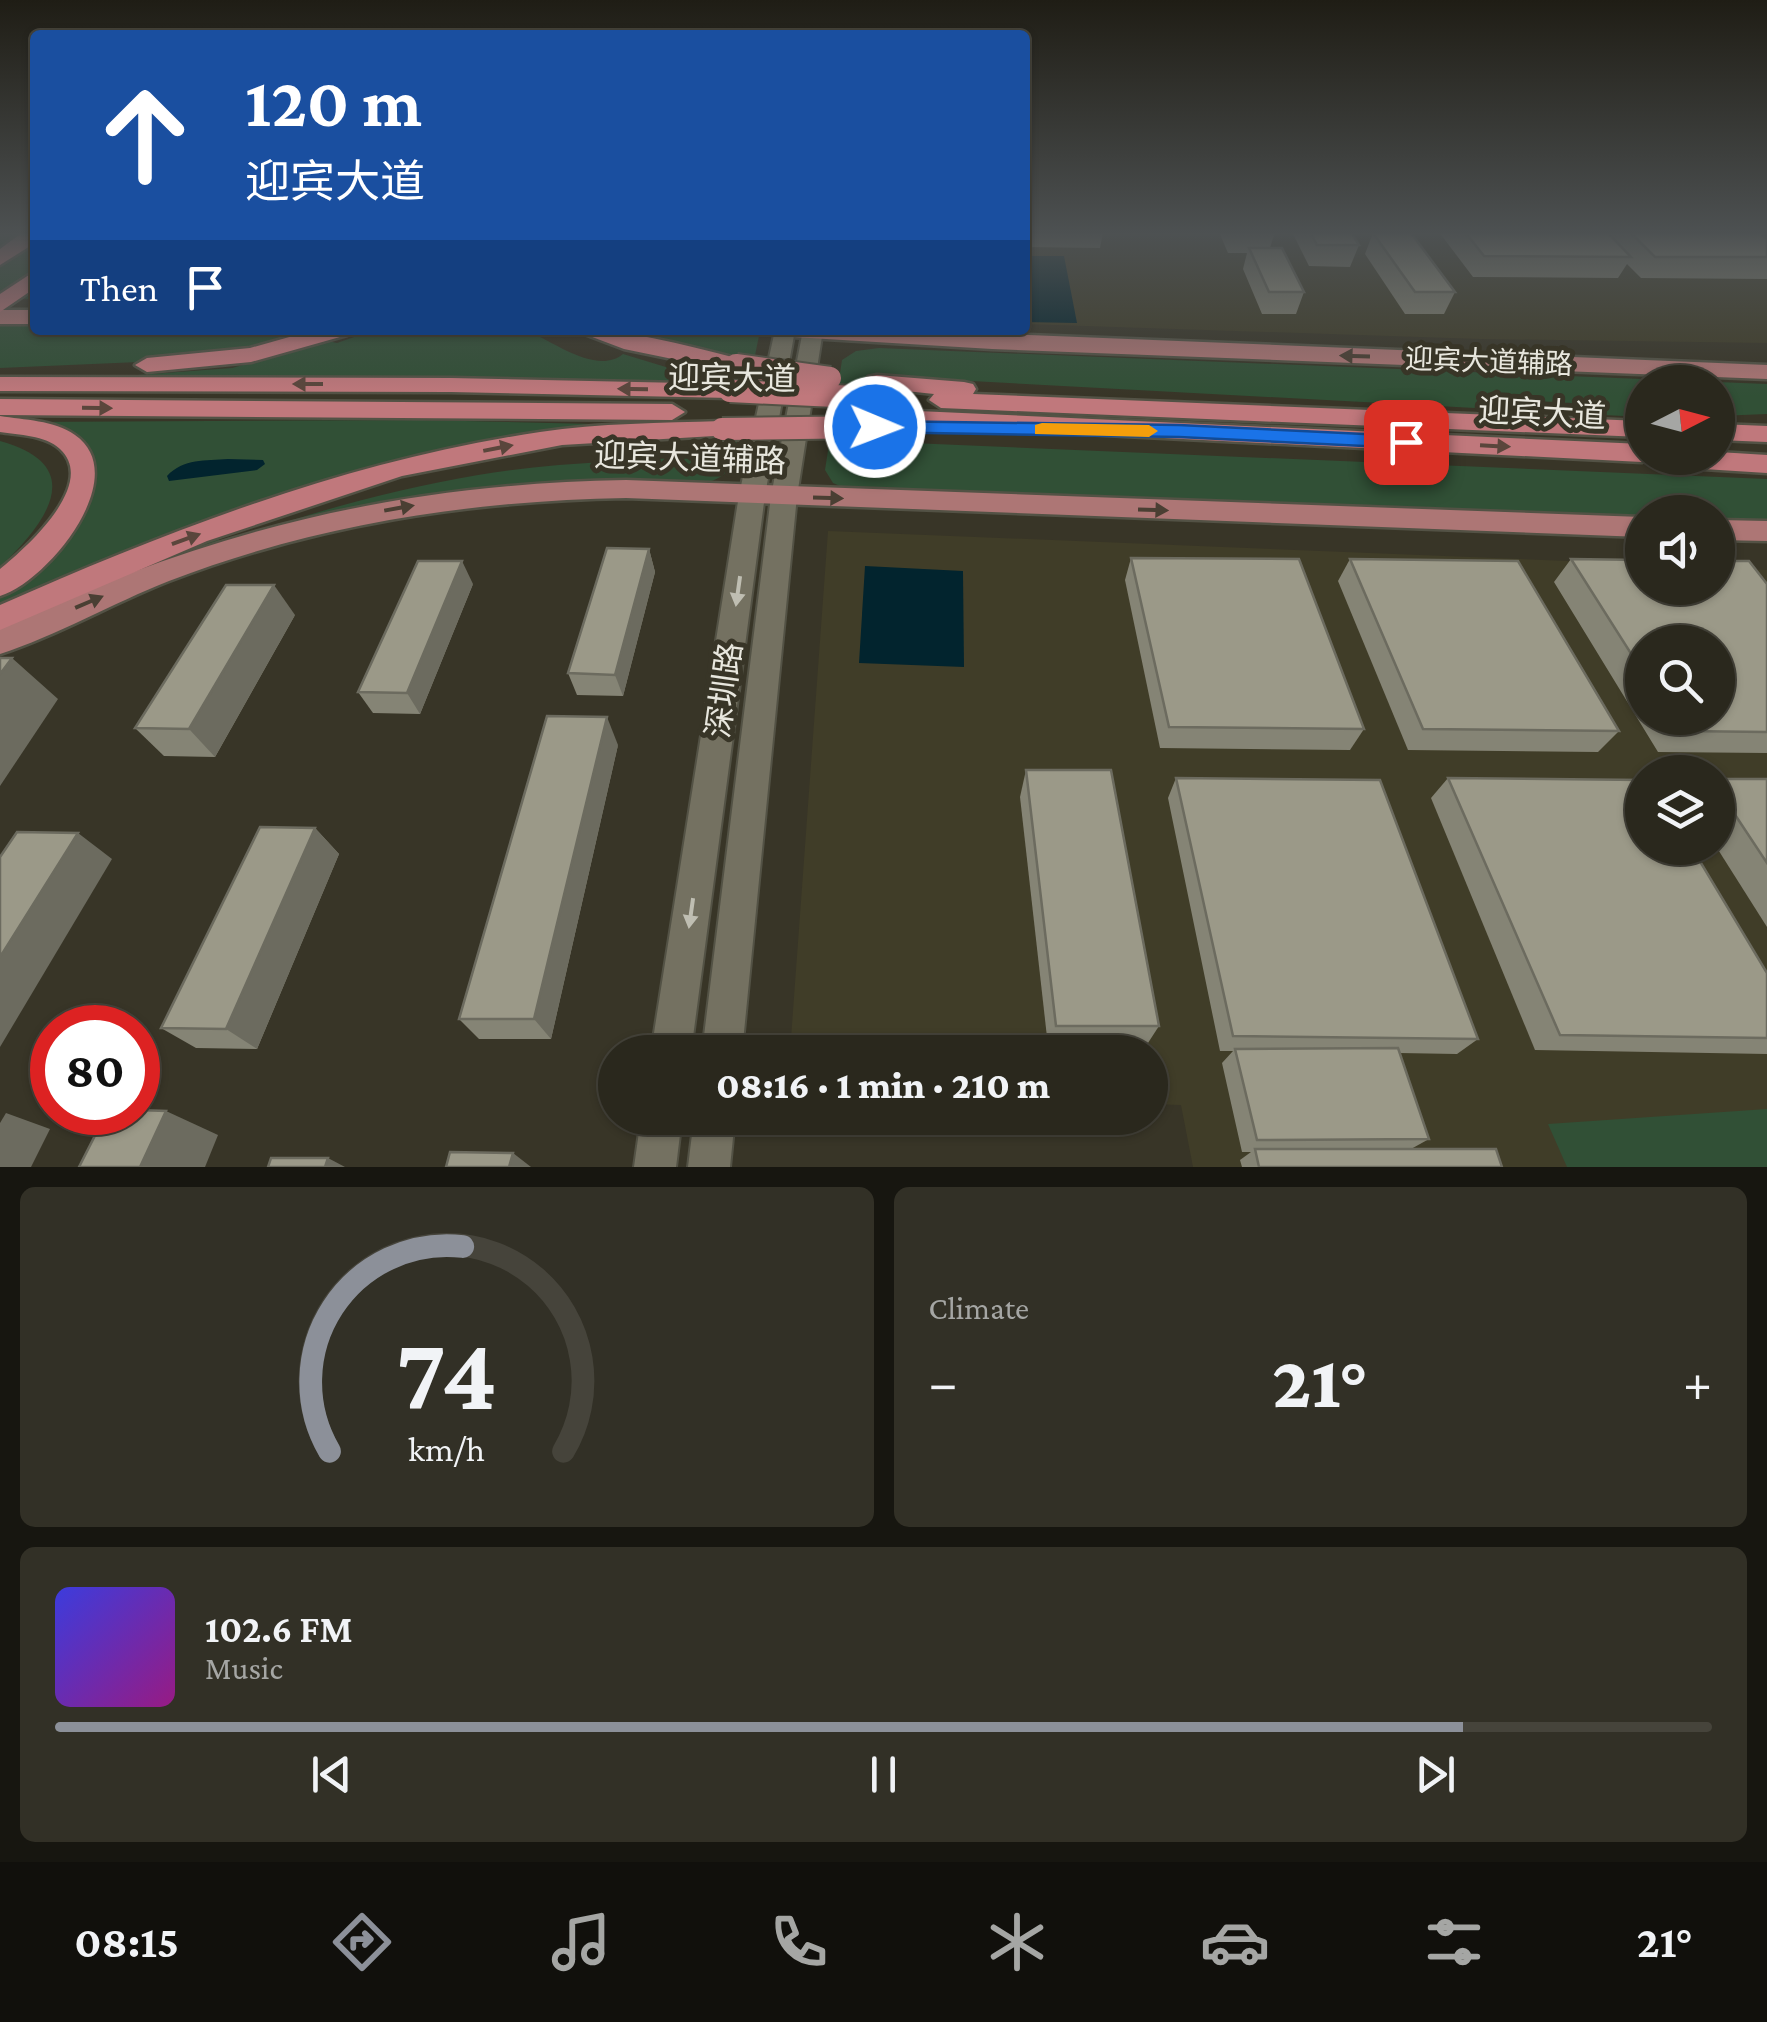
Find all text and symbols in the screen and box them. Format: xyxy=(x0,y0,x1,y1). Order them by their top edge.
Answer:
text: 120 m xyxy=(245,63,422,141)
icon: ahead xyxy=(80,70,210,200)
text: 迎宾大道 xyxy=(245,157,425,207)
icon: arrive xyxy=(178,260,233,315)
text: Then xyxy=(80,267,158,309)
street label: 迎宾大道辅路 xyxy=(1404,343,1573,380)
one-way arrow xyxy=(1338,348,1370,364)
street label: 迎宾大道 xyxy=(668,359,796,397)
north arrow xyxy=(1625,365,1735,475)
map controls xyxy=(1625,365,1735,865)
position arrow xyxy=(823,375,927,479)
one-way arrow xyxy=(291,376,323,392)
one-way arrow xyxy=(616,381,648,397)
street label: 迎宾大道 xyxy=(1477,392,1607,434)
one-way arrow xyxy=(82,400,114,416)
pin xyxy=(1364,400,1449,485)
icon: arrive xyxy=(1379,415,1434,470)
street label: 迎宾大道辅路 xyxy=(593,437,787,479)
one-way arrow xyxy=(1480,438,1512,454)
one-way arrow xyxy=(482,440,514,455)
one-way arrow xyxy=(812,490,844,506)
button: sound xyxy=(1625,495,1735,605)
one-way arrow xyxy=(384,499,415,515)
one-way arrow xyxy=(1137,502,1169,518)
one-way arrow xyxy=(172,531,202,546)
one-way arrow xyxy=(729,576,745,608)
one-way arrow xyxy=(74,594,104,610)
button: search xyxy=(1625,625,1735,735)
street label: 深圳路 xyxy=(699,640,749,740)
button: layers xyxy=(1625,755,1735,865)
one-way arrow xyxy=(683,898,699,929)
speed limit sign: 80 xyxy=(30,1005,160,1135)
text: 08:16 · 1 min · 210 m xyxy=(716,1064,1050,1106)
text: Climate xyxy=(929,1290,1029,1326)
text: 74 xyxy=(396,1316,498,1431)
text: 21° xyxy=(1272,1340,1369,1423)
text: − xyxy=(929,1352,958,1413)
text: + xyxy=(1683,1352,1712,1413)
text: km/h xyxy=(408,1429,485,1469)
text: 102.6 FM xyxy=(205,1608,353,1650)
text: Music xyxy=(205,1650,283,1686)
icon: previous xyxy=(304,1747,359,1802)
icon: pause xyxy=(856,1747,911,1802)
icon: next xyxy=(1408,1747,1463,1802)
icon: directions xyxy=(327,1907,397,1977)
icon: music xyxy=(546,1907,616,1977)
icon: phone xyxy=(764,1907,834,1977)
icon: climate xyxy=(982,1907,1052,1977)
icon: car xyxy=(1200,1907,1270,1977)
icon: filters xyxy=(1419,1907,1489,1977)
text: 08:15 xyxy=(74,1917,179,1967)
text: 21° xyxy=(1637,1917,1693,1967)

